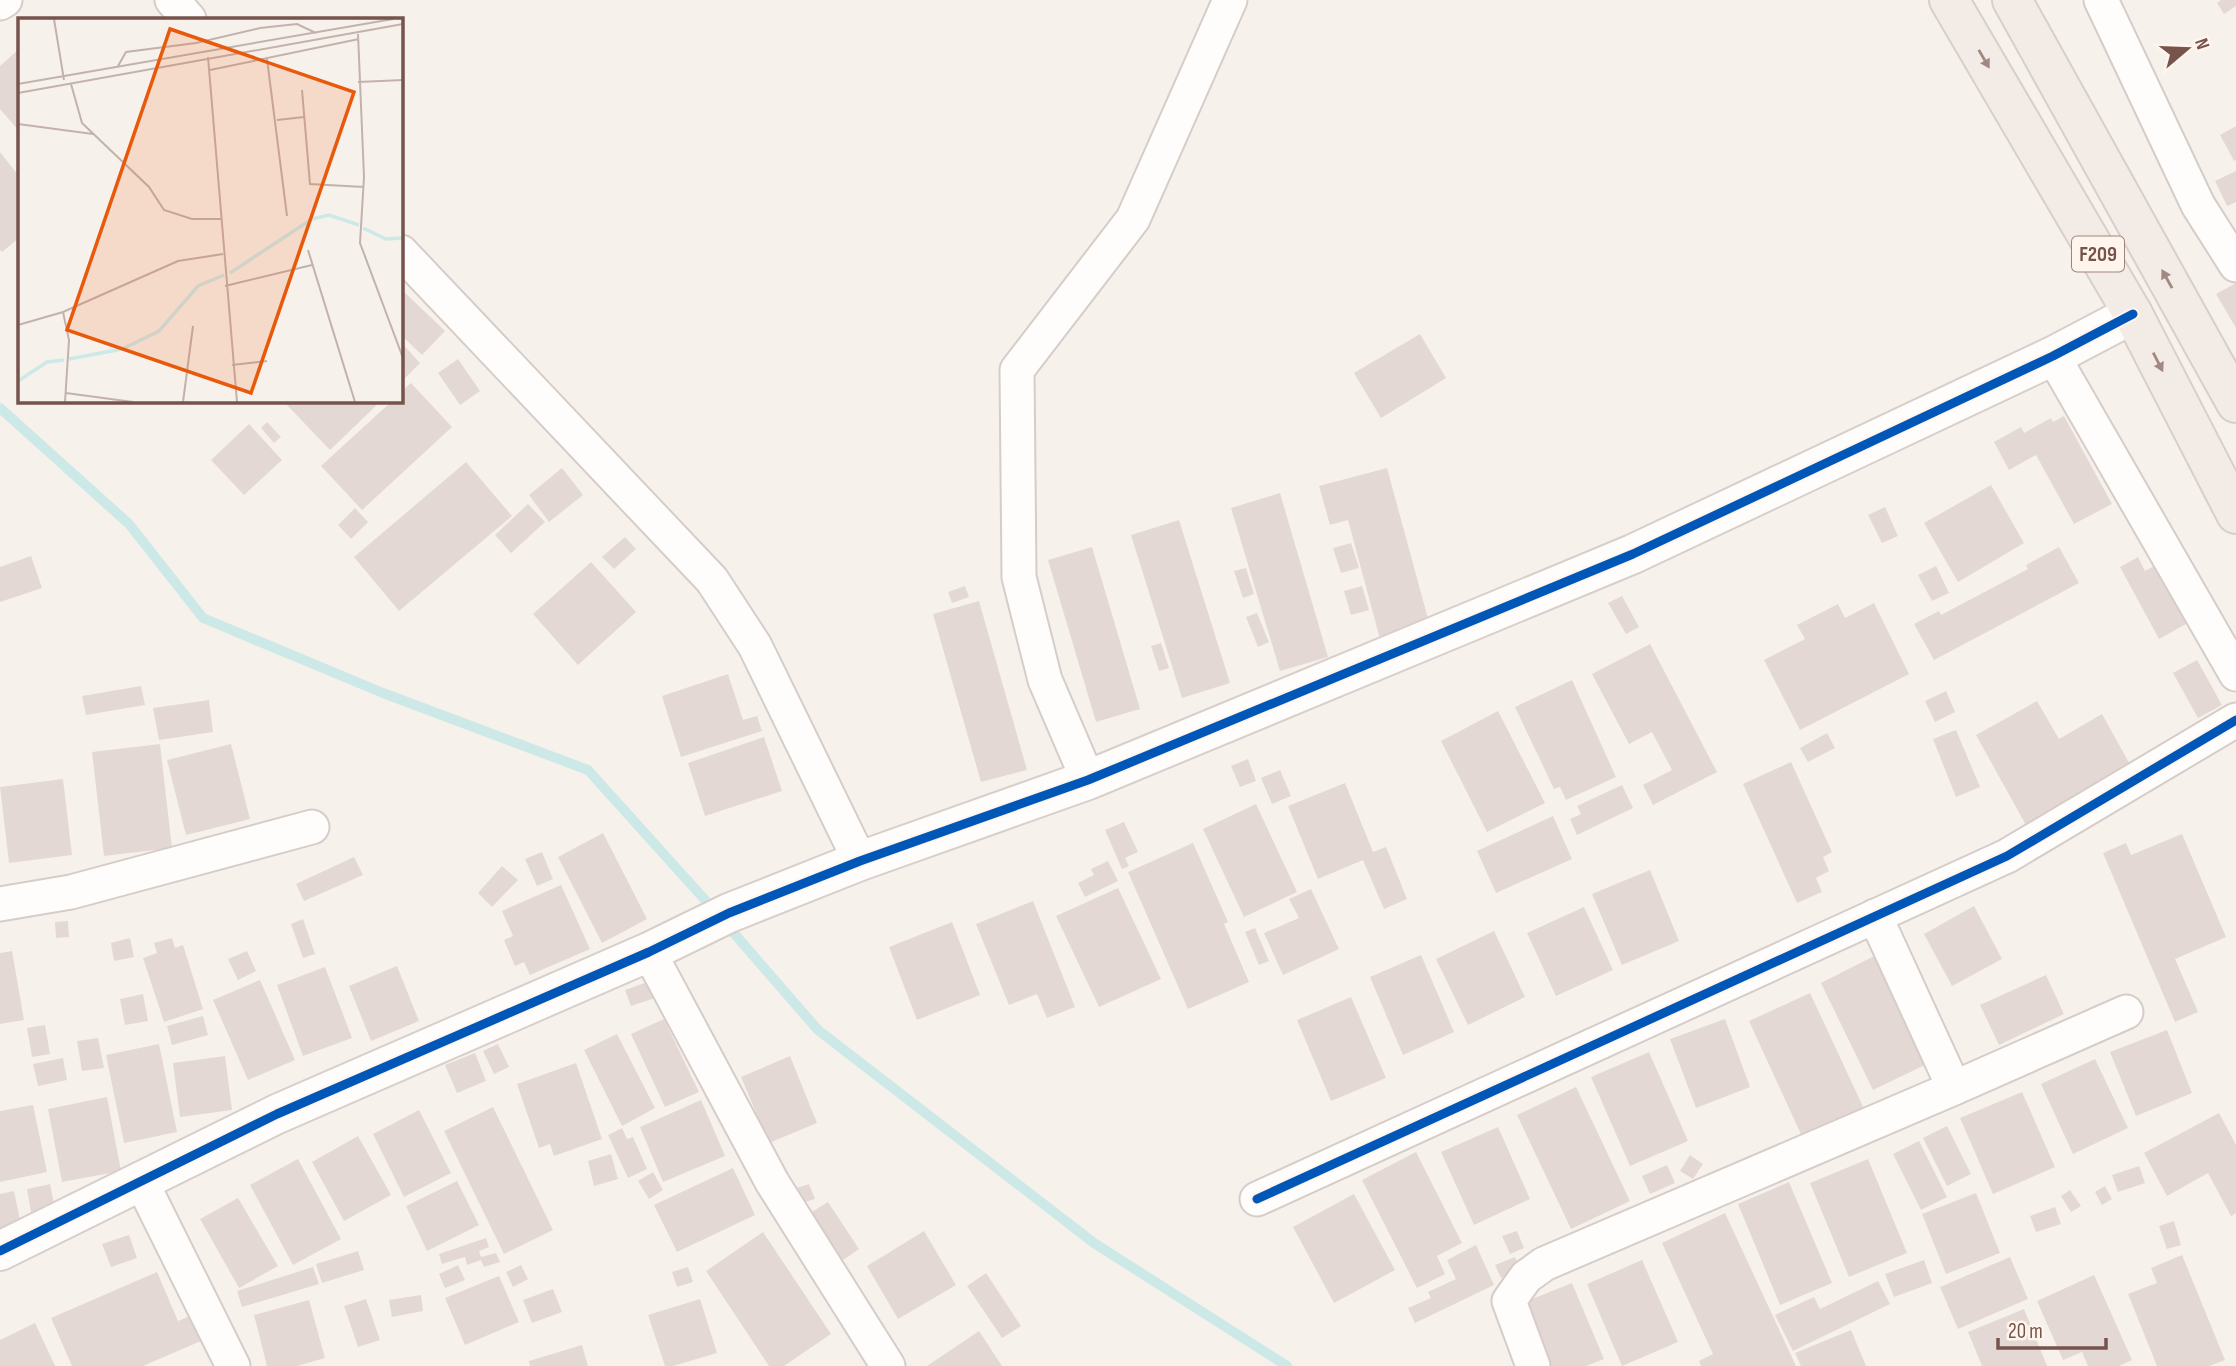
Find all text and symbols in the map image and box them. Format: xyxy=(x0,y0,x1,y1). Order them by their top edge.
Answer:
north arrow xyxy=(2152,14,2222,84)
inset map xyxy=(18,18,402,402)
text: N xyxy=(2189,35,2214,52)
one-way arrow xyxy=(1977,49,1990,68)
road number: F209 xyxy=(2072,236,2124,272)
one-way arrow xyxy=(2161,269,2173,288)
one-way arrow xyxy=(2153,352,2164,372)
scale bar xyxy=(1998,1306,2106,1350)
text: 20 m xyxy=(2008,1319,2043,1344)

